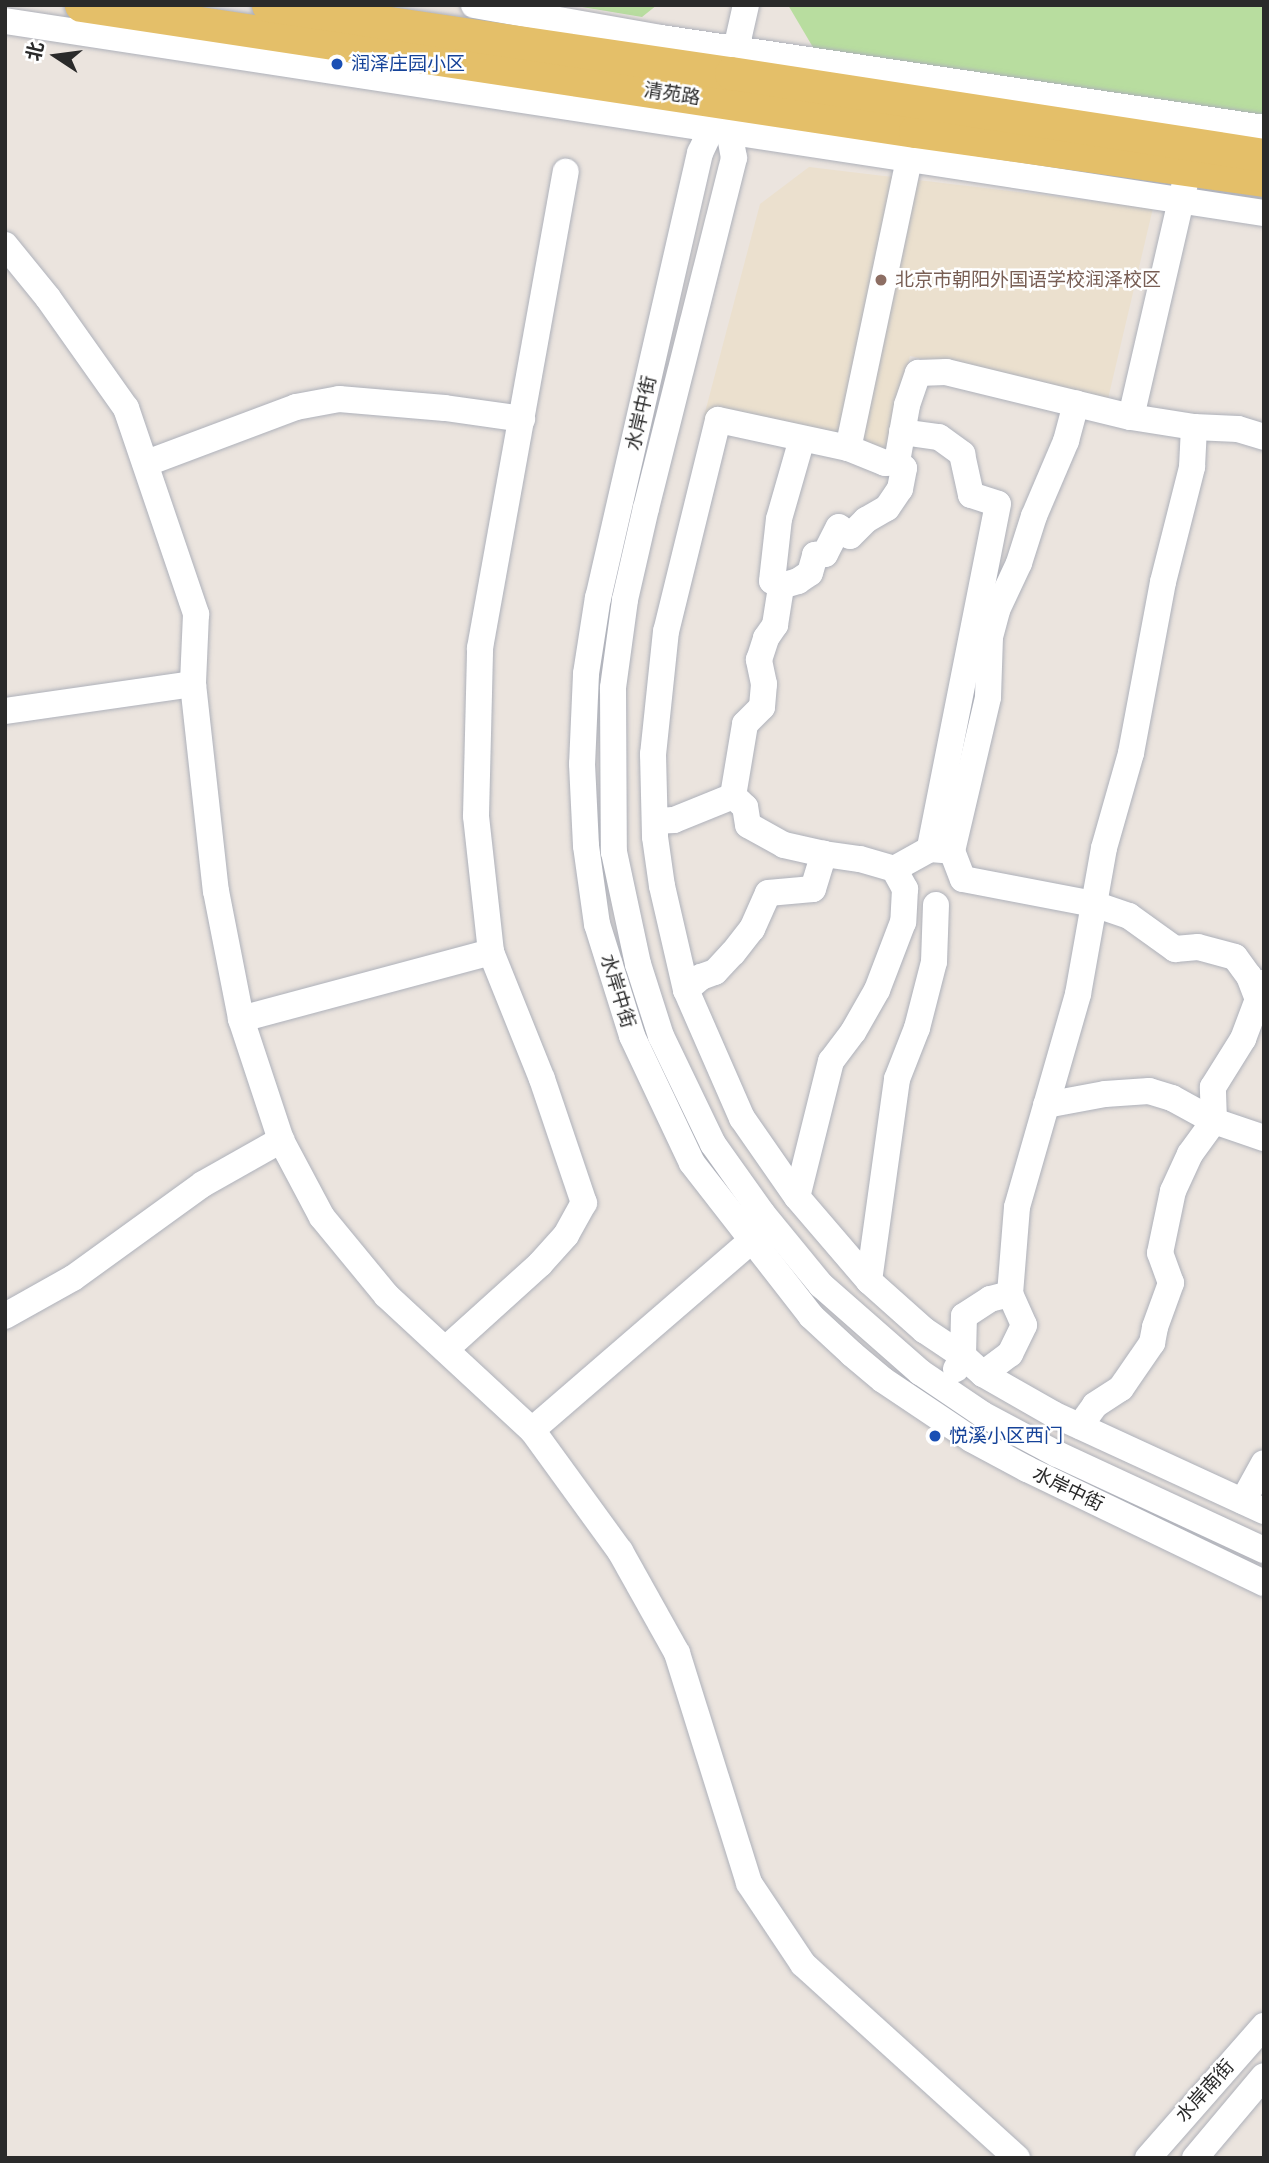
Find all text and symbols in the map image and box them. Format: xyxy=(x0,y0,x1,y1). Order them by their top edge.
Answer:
north arrow xyxy=(21,21,91,91)
text: 北 xyxy=(22,39,48,63)
place label: 润泽庄园小区 xyxy=(351,53,465,75)
marker: 润泽庄园小区 xyxy=(329,56,345,72)
street label: 清苑路 xyxy=(642,78,702,110)
place label: 北京市朝阳外国语学校润泽校区 xyxy=(895,269,1161,291)
marker: 北京市朝阳外国语学校润泽校区 xyxy=(873,272,889,288)
street label: 水岸中街 xyxy=(621,373,661,453)
street label: 水岸中街 xyxy=(596,951,640,1031)
place label: 悦溪小区西门 xyxy=(949,1425,1063,1447)
marker: 悦溪小区西门 xyxy=(927,1428,943,1444)
street label: 水岸中街 xyxy=(1029,1462,1107,1516)
street label: 水岸南街 xyxy=(1171,2055,1239,2127)

